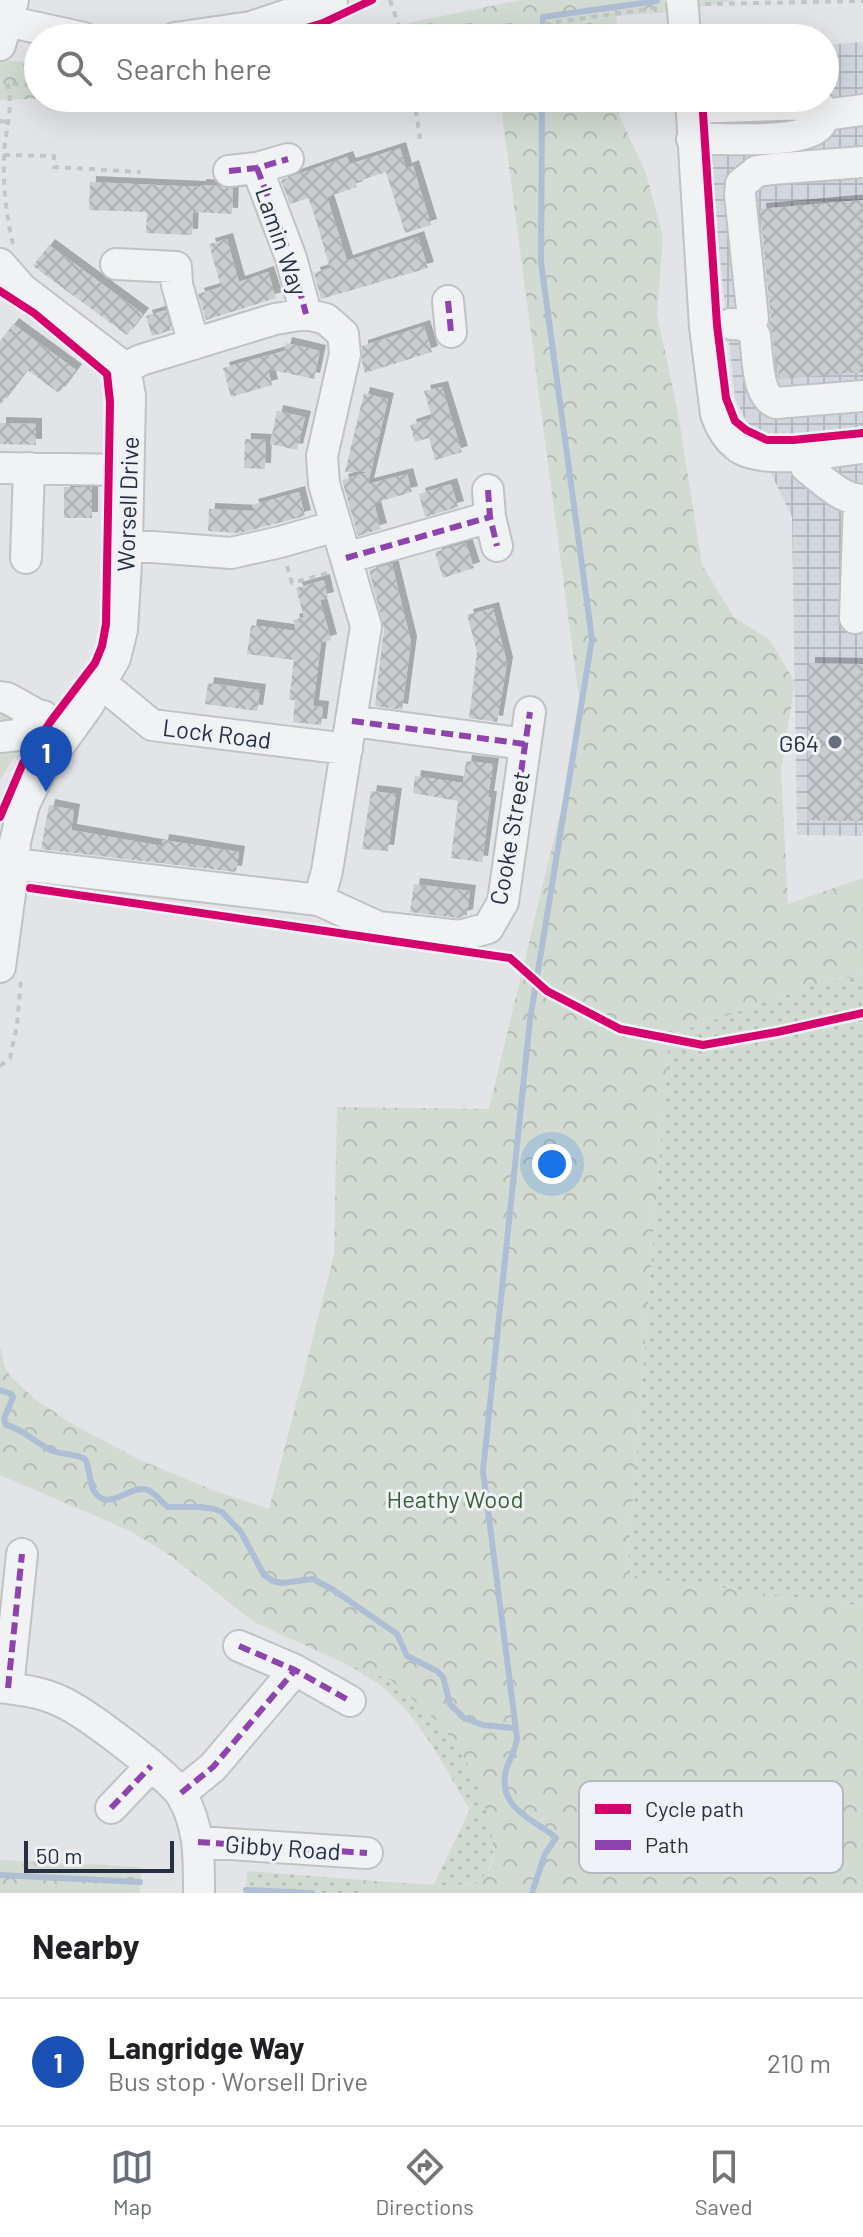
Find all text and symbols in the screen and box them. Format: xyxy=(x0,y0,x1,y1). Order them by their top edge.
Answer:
search box xyxy=(24,24,839,112)
icon: search xyxy=(52,46,96,90)
text: Search here xyxy=(116,50,272,86)
street label: Lamin Way xyxy=(250,183,314,299)
street label: Worsell Drive xyxy=(110,436,144,572)
street label: Lock Road xyxy=(161,712,273,754)
pin: 1 xyxy=(20,726,72,792)
place label: G64 xyxy=(779,728,819,757)
marker: G64 xyxy=(826,733,844,751)
street label: Cooke Street xyxy=(483,769,535,907)
your location xyxy=(532,1144,572,1184)
park label: Heathy Wood xyxy=(386,1484,524,1513)
legend xyxy=(579,1781,843,1873)
text: Cycle path xyxy=(645,1795,744,1821)
street label: Gibby Road xyxy=(224,1828,342,1866)
text: Path xyxy=(645,1831,689,1857)
scale bar xyxy=(24,1837,174,1873)
text: 50 m xyxy=(36,1842,82,1868)
text: Nearby xyxy=(32,1925,140,1966)
text: Langridge Way xyxy=(108,2029,304,2065)
text: 1 xyxy=(53,2047,63,2078)
text: 210 m xyxy=(767,2047,831,2078)
text: Bus stop · Worsell Drive xyxy=(108,2065,368,2096)
tab: Map xyxy=(110,2145,154,2219)
tab: Directions xyxy=(375,2145,474,2219)
tab: Saved xyxy=(695,2145,752,2219)

